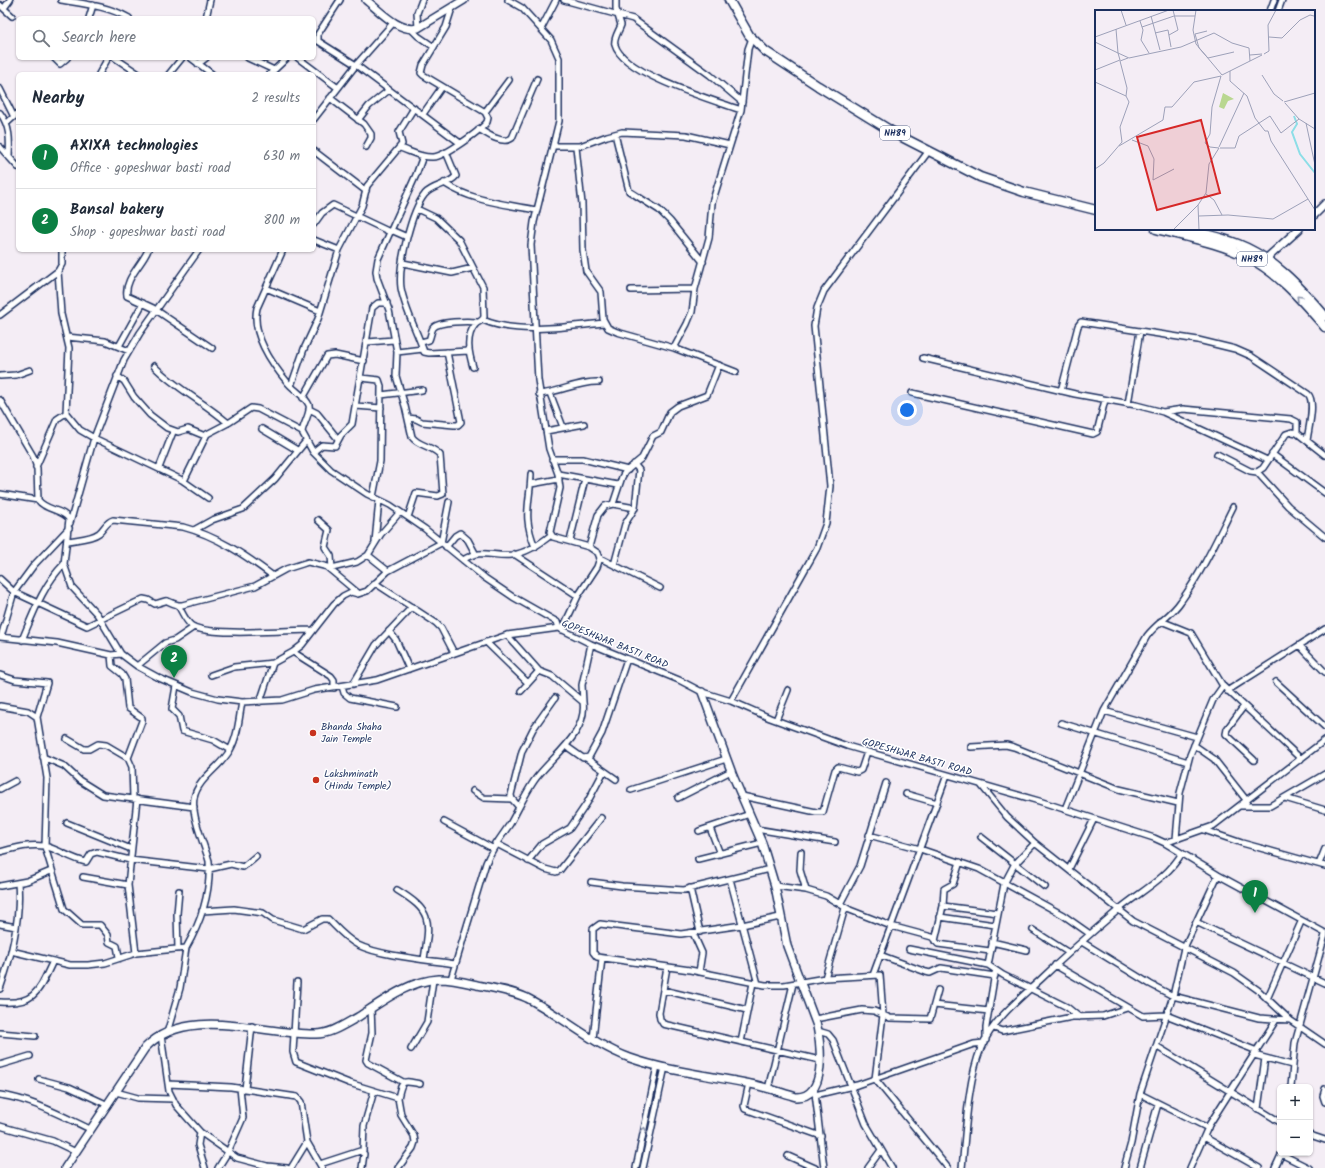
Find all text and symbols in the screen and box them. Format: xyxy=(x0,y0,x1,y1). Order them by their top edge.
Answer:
inset map xyxy=(1095,10,1315,230)
search box xyxy=(16,16,316,60)
text: Search here xyxy=(62,26,136,50)
icon: search xyxy=(30,27,52,49)
text: Nearby xyxy=(32,85,84,112)
text: 2 results xyxy=(252,88,300,109)
road number: NH89 xyxy=(880,126,910,140)
text: AXIXA technologies xyxy=(70,134,198,158)
text: 1 xyxy=(43,146,47,167)
text: 630 m xyxy=(263,146,300,167)
text: Office · gopeshwar basti road xyxy=(70,158,230,179)
text: Bansal bakery xyxy=(70,198,164,222)
text: 2 xyxy=(41,210,49,231)
text: 800 m xyxy=(264,210,300,231)
text: Shop · gopeshwar basti road xyxy=(70,222,225,243)
road number: NH89 xyxy=(1237,252,1267,266)
one-way arrow xyxy=(1296,295,1304,303)
your location xyxy=(897,400,917,420)
street label: GOPESHWAR BASTI ROAD xyxy=(559,615,671,673)
pin: 2 xyxy=(161,645,187,678)
place label: Bhanda Shaha Jain Temple xyxy=(321,719,382,747)
marker: Bhanda Shaha Jain Temple xyxy=(308,728,318,738)
street label: GOPESHWAR BASTI ROAD xyxy=(860,734,975,781)
place label: Lakshminath (Hindu Temple) xyxy=(324,766,392,794)
marker: Lakshminath (Hindu Temple) xyxy=(311,775,321,785)
pin: 1 xyxy=(1242,880,1268,913)
map controls xyxy=(1277,1084,1313,1156)
button: + xyxy=(1277,1084,1313,1120)
button: − xyxy=(1277,1120,1313,1156)
one-way arrow xyxy=(640,1127,648,1133)

